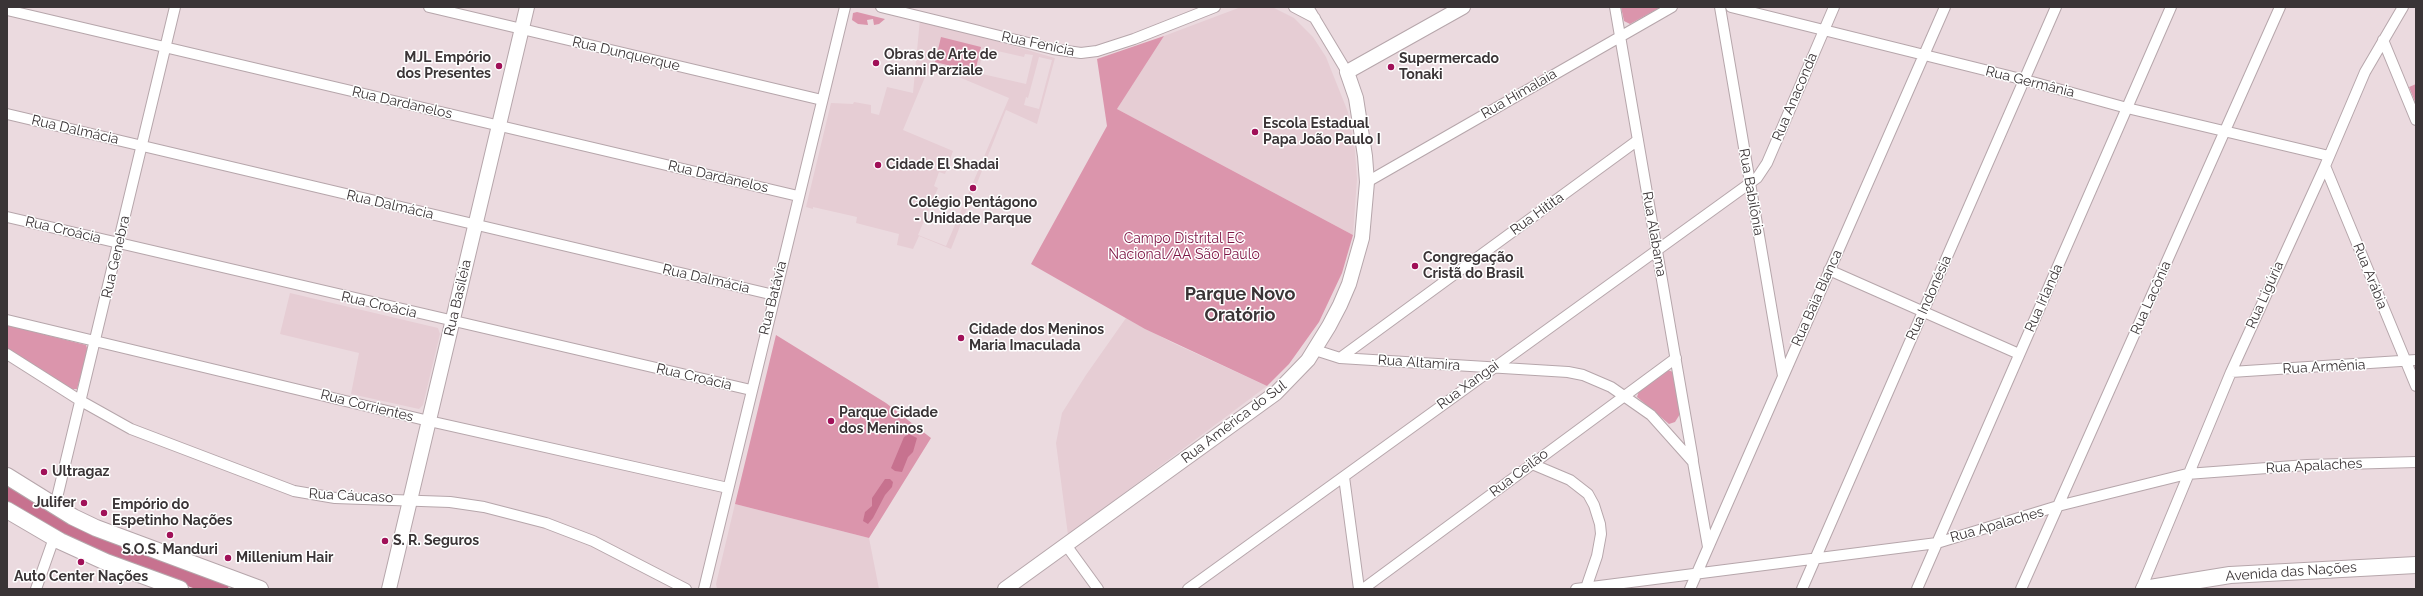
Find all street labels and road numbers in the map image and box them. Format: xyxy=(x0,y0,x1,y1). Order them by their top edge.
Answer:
street label: Rua Fenícia xyxy=(1000,28,1076,60)
street label: Rua Dunquerque xyxy=(570,33,682,75)
street label: Rua Anaconda xyxy=(1769,50,1821,144)
street label: Rua Germânia xyxy=(1984,63,2076,101)
street label: Rua Himalaia xyxy=(1478,66,1560,122)
street label: Rua Dardanelos xyxy=(350,83,454,123)
street label: Rua Dalmácia xyxy=(30,112,120,148)
street label: Rua Babilônia xyxy=(1735,147,1767,237)
street label: Rua Dardanelos xyxy=(666,157,770,197)
street label: Rua Dalmácia xyxy=(345,187,435,223)
street label: Rua Hitita xyxy=(1507,189,1567,239)
street label: Rua Alabama xyxy=(1638,190,1670,278)
street label: Rua Croácia xyxy=(24,213,102,247)
street label: Rua Genebra xyxy=(98,214,134,300)
street label: Rua Arábia xyxy=(2349,240,2391,312)
street label: Rua Baia Blanca xyxy=(1788,247,1846,349)
street label: Rua Indonésia xyxy=(1903,253,1955,343)
street label: Rua Basiléia xyxy=(441,258,475,338)
street label: Rua Lacônia xyxy=(2127,258,2175,338)
street label: Rua Batávia xyxy=(756,259,790,337)
street label: Rua Ligúria xyxy=(2243,259,2287,331)
street label: Rua Dalmácia xyxy=(661,261,751,297)
street label: Rua Irlanda xyxy=(2022,261,2066,335)
street label: Rua Croácia xyxy=(340,288,418,322)
street label: Rua Altamira xyxy=(1377,352,1461,374)
street label: Rua Armênia xyxy=(2282,356,2366,378)
street label: Rua Xangai xyxy=(1434,357,1502,413)
street label: Rua Croácia xyxy=(655,360,733,394)
street label: Rua América do Sul xyxy=(1178,377,1290,467)
street label: Rua Corrientes xyxy=(319,386,415,426)
street label: Rua Ceilão xyxy=(1486,445,1552,501)
street label: Rua Apalaches xyxy=(2265,455,2363,477)
street label: Rua Cáucaso xyxy=(308,485,394,507)
street label: Rua Apalaches xyxy=(1948,504,2046,546)
street label: Avenida das Nações xyxy=(2225,559,2357,585)

